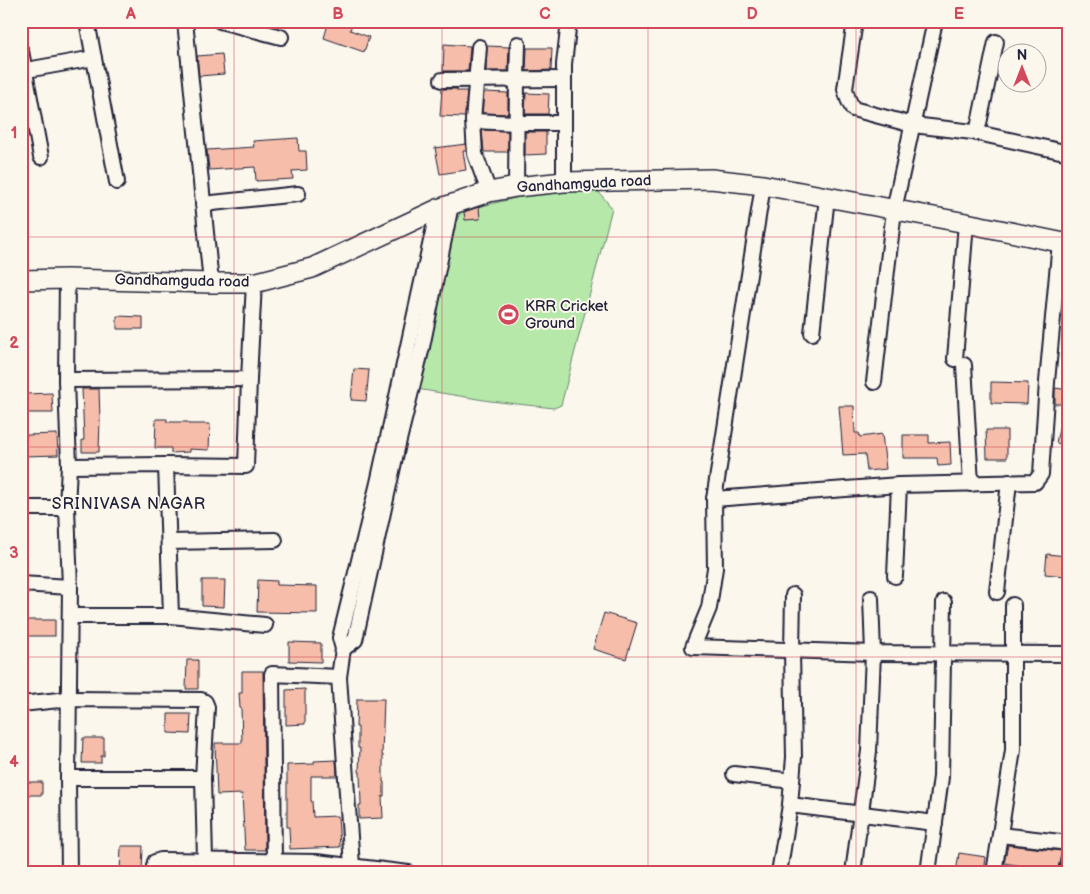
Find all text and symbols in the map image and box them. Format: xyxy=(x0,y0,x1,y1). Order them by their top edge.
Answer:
text: A xyxy=(125,5,136,24)
text: B xyxy=(332,5,344,24)
text: C xyxy=(539,5,551,24)
text: D xyxy=(746,5,758,24)
text: E xyxy=(954,5,964,24)
north arrow xyxy=(998,42,1048,92)
text: N xyxy=(1017,47,1027,64)
text: 1 xyxy=(11,124,17,143)
street label: Gandhamguda road xyxy=(516,171,652,197)
street label: Gandhamguda road xyxy=(114,270,250,292)
place label: KRR Cricket Ground xyxy=(525,297,609,333)
sports icon: KRR Cricket Ground xyxy=(497,303,521,327)
text: 2 xyxy=(9,334,19,353)
district label: SRINIVASA NAGAR xyxy=(52,495,206,514)
text: 3 xyxy=(9,544,19,563)
text: 4 xyxy=(9,753,19,772)

